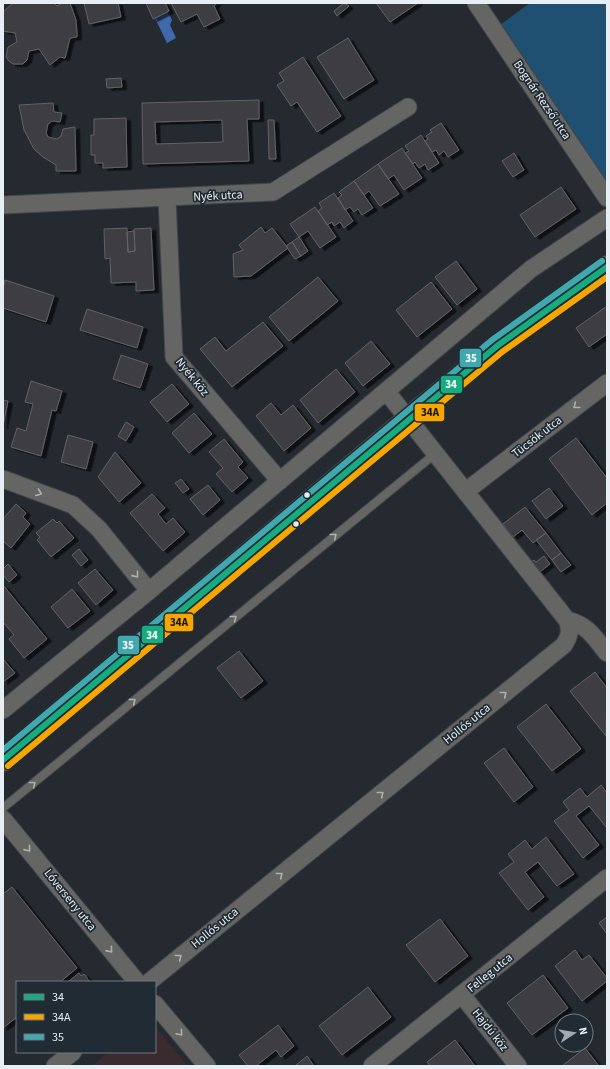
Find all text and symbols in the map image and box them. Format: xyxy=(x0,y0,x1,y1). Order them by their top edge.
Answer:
street label: Bognár Rezső utca xyxy=(509,57,575,143)
street label: Nyék utca xyxy=(193,186,243,206)
line badge: 35 xyxy=(459,348,482,368)
text: 35 xyxy=(465,351,477,366)
street label: Nyék köz xyxy=(171,354,213,400)
line badge: 34 xyxy=(440,375,463,394)
text: 34 xyxy=(445,377,457,392)
one-way arrow xyxy=(574,402,581,409)
line badge: 34A xyxy=(414,403,445,422)
text: 34A xyxy=(421,405,440,420)
street label: Tücsök utca xyxy=(508,412,566,462)
one-way arrow xyxy=(36,488,43,496)
unlabelled marker xyxy=(302,490,312,500)
unlabelled marker xyxy=(291,519,301,529)
one-way arrow xyxy=(330,533,337,540)
one-way arrow xyxy=(131,571,138,578)
line badge: 34A xyxy=(164,613,194,632)
text: 34A xyxy=(170,615,189,630)
one-way arrow xyxy=(229,616,236,623)
line badge: 34 xyxy=(141,625,164,644)
text: 34 xyxy=(146,628,158,643)
line badge: 35 xyxy=(117,635,140,655)
text: 35 xyxy=(122,638,134,653)
one-way arrow xyxy=(499,692,506,699)
one-way arrow xyxy=(129,698,136,705)
street label: Hollós utca xyxy=(440,700,494,748)
one-way arrow xyxy=(29,781,36,788)
one-way arrow xyxy=(376,791,384,798)
one-way arrow xyxy=(23,845,30,852)
street label: Lóverseny utca xyxy=(40,865,100,935)
one-way arrow xyxy=(275,873,283,880)
street label: Hollós utca xyxy=(188,904,242,952)
one-way arrow xyxy=(106,945,113,952)
street label: Felleg utca xyxy=(464,949,516,997)
one-way arrow xyxy=(175,955,182,962)
legend xyxy=(16,981,156,1053)
text: 34 xyxy=(52,989,64,1006)
street label: Hajdú köz xyxy=(468,1005,512,1055)
text: 34A xyxy=(52,1009,71,1026)
north arrow xyxy=(554,1013,594,1053)
text: N xyxy=(575,1026,591,1036)
text: 35 xyxy=(52,1029,64,1046)
one-way arrow xyxy=(176,1029,183,1036)

